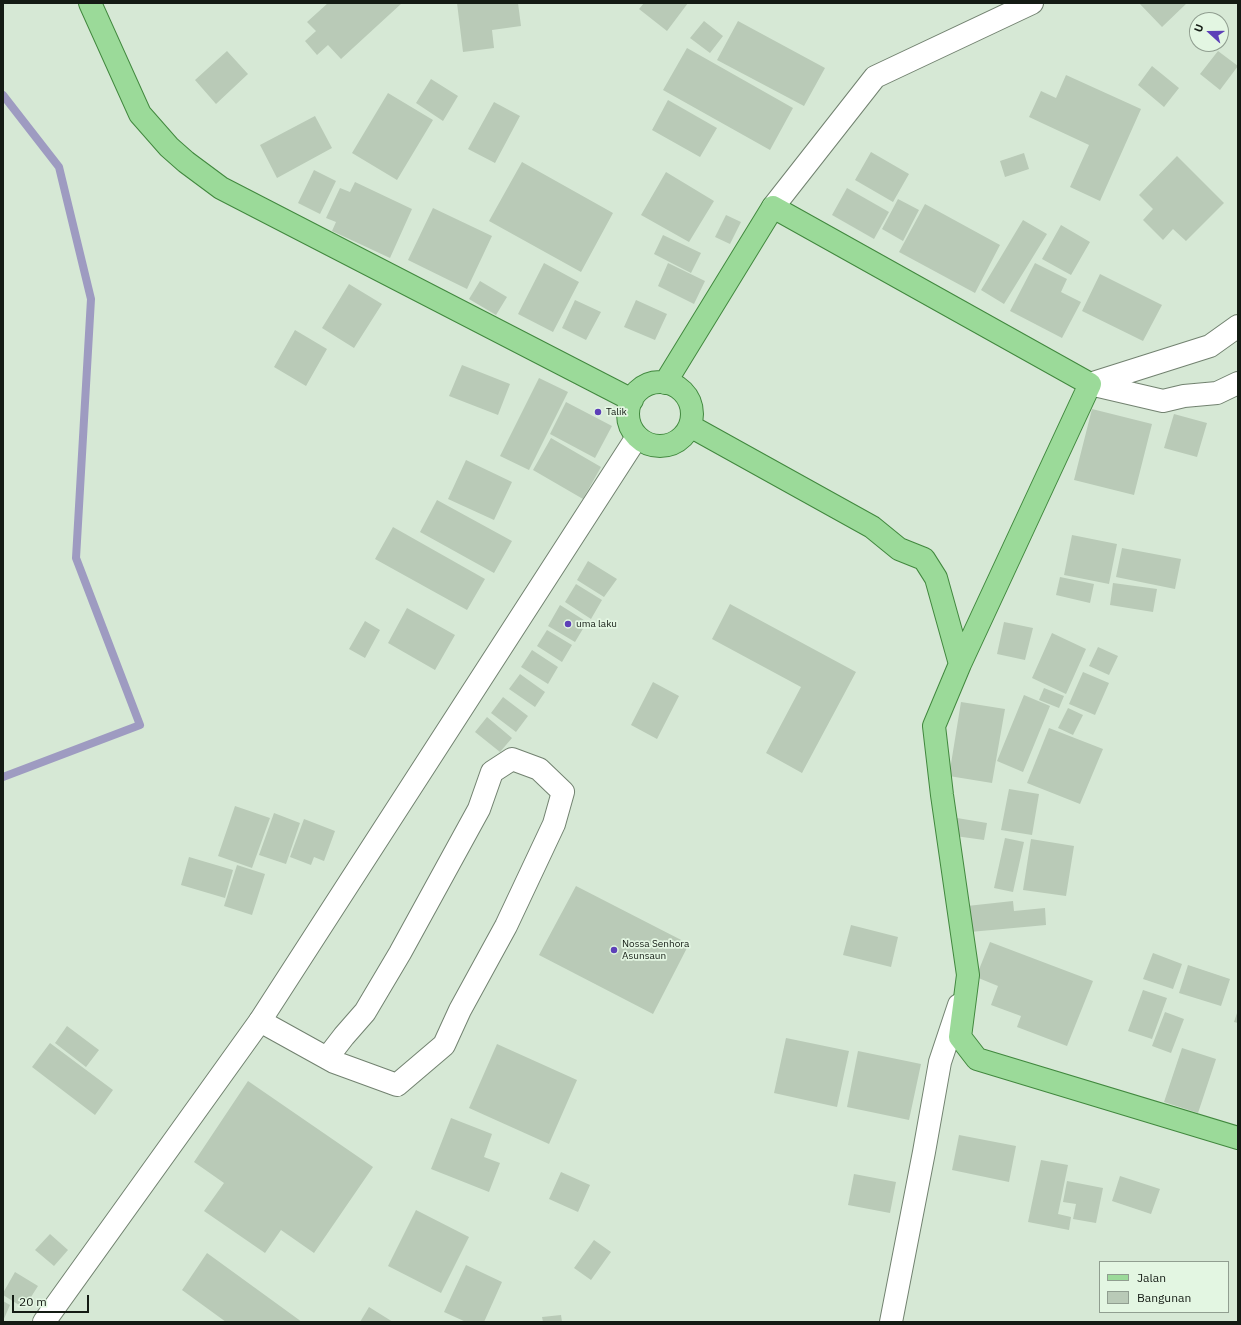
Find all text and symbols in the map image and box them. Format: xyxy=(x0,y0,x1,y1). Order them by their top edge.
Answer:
north arrow xyxy=(1189,12,1229,52)
text: U xyxy=(1191,22,1207,34)
place label: Talik xyxy=(606,406,627,418)
marker: Talik xyxy=(593,407,603,417)
place label: uma laku xyxy=(576,618,617,630)
marker: uma laku xyxy=(563,619,573,629)
place label: Nossa Senhora Asunsaun xyxy=(622,938,689,962)
marker: Nossa Senhora Asunsaun xyxy=(609,945,619,955)
legend xyxy=(1099,1261,1229,1313)
text: Jalan xyxy=(1137,1270,1166,1285)
scale bar xyxy=(14,1287,91,1313)
text: Bangunan xyxy=(1137,1290,1191,1305)
text: 20 m xyxy=(19,1294,47,1309)

